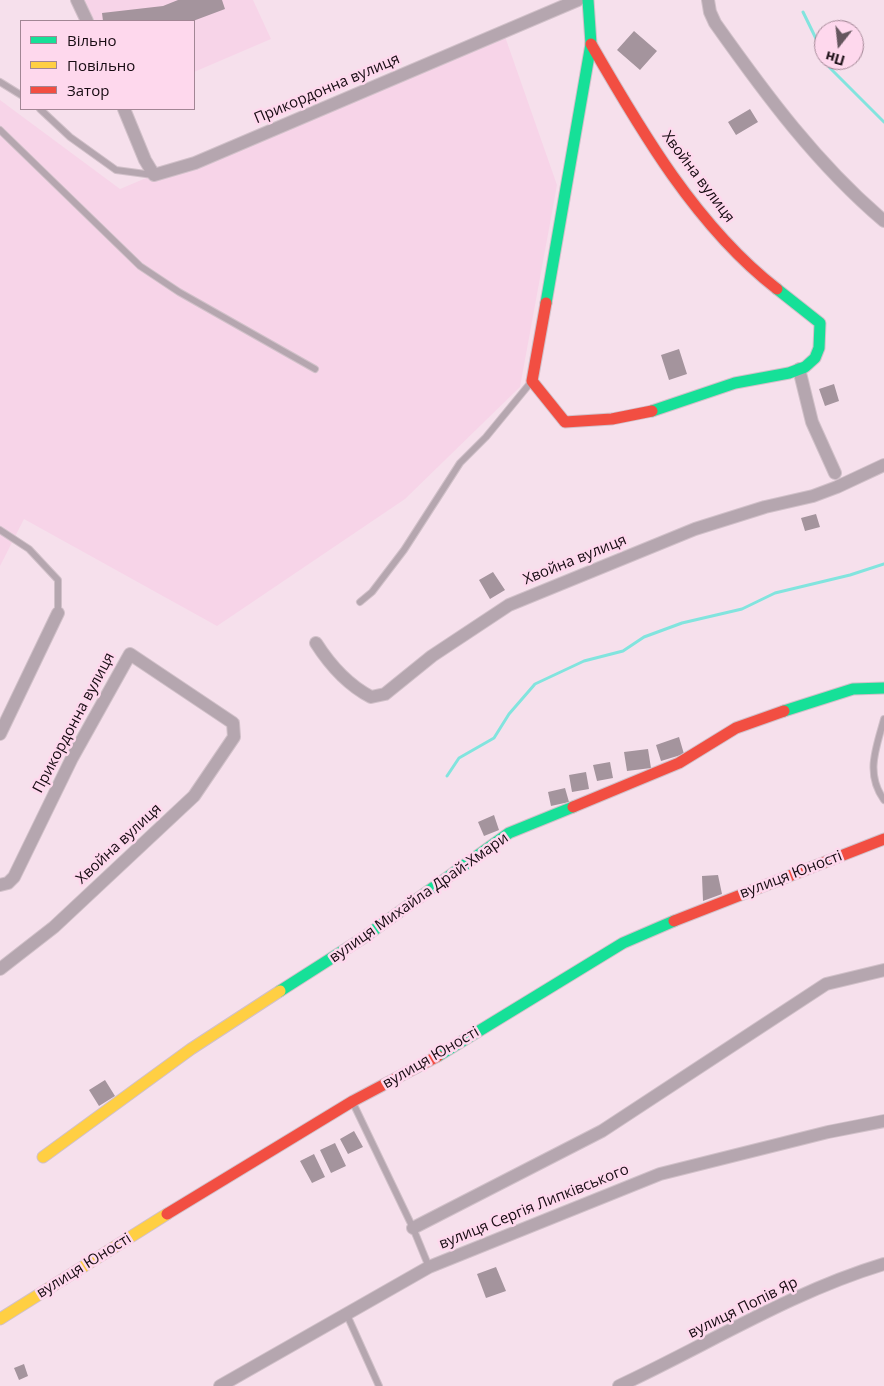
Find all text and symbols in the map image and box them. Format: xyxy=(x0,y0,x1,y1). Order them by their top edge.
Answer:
legend xyxy=(20,20,195,110)
north arrow xyxy=(814,20,864,70)
text: Вільно xyxy=(67,30,116,50)
text: Пн xyxy=(823,47,847,71)
street label: Прикордонна вулиця xyxy=(252,50,402,128)
text: Повільно xyxy=(67,55,135,75)
text: Затор xyxy=(67,80,109,100)
street label: Хвойна вулиця xyxy=(658,128,738,226)
street label: Хвойна вулиця xyxy=(521,531,629,589)
street label: Прикордонна вулиця xyxy=(29,650,119,796)
street label: Хвойна вулиця xyxy=(73,800,165,888)
street label: вулиця Михайла Драй-Хмари xyxy=(326,829,512,967)
street label: вулиця Юності xyxy=(737,847,845,903)
street label: вулиця Юності xyxy=(380,1023,482,1093)
street label: вулиця Сергія Липківського xyxy=(436,1161,632,1253)
street label: вулиця Юності xyxy=(33,1230,135,1302)
street label: вулиця Попів Яр xyxy=(685,1274,801,1342)

